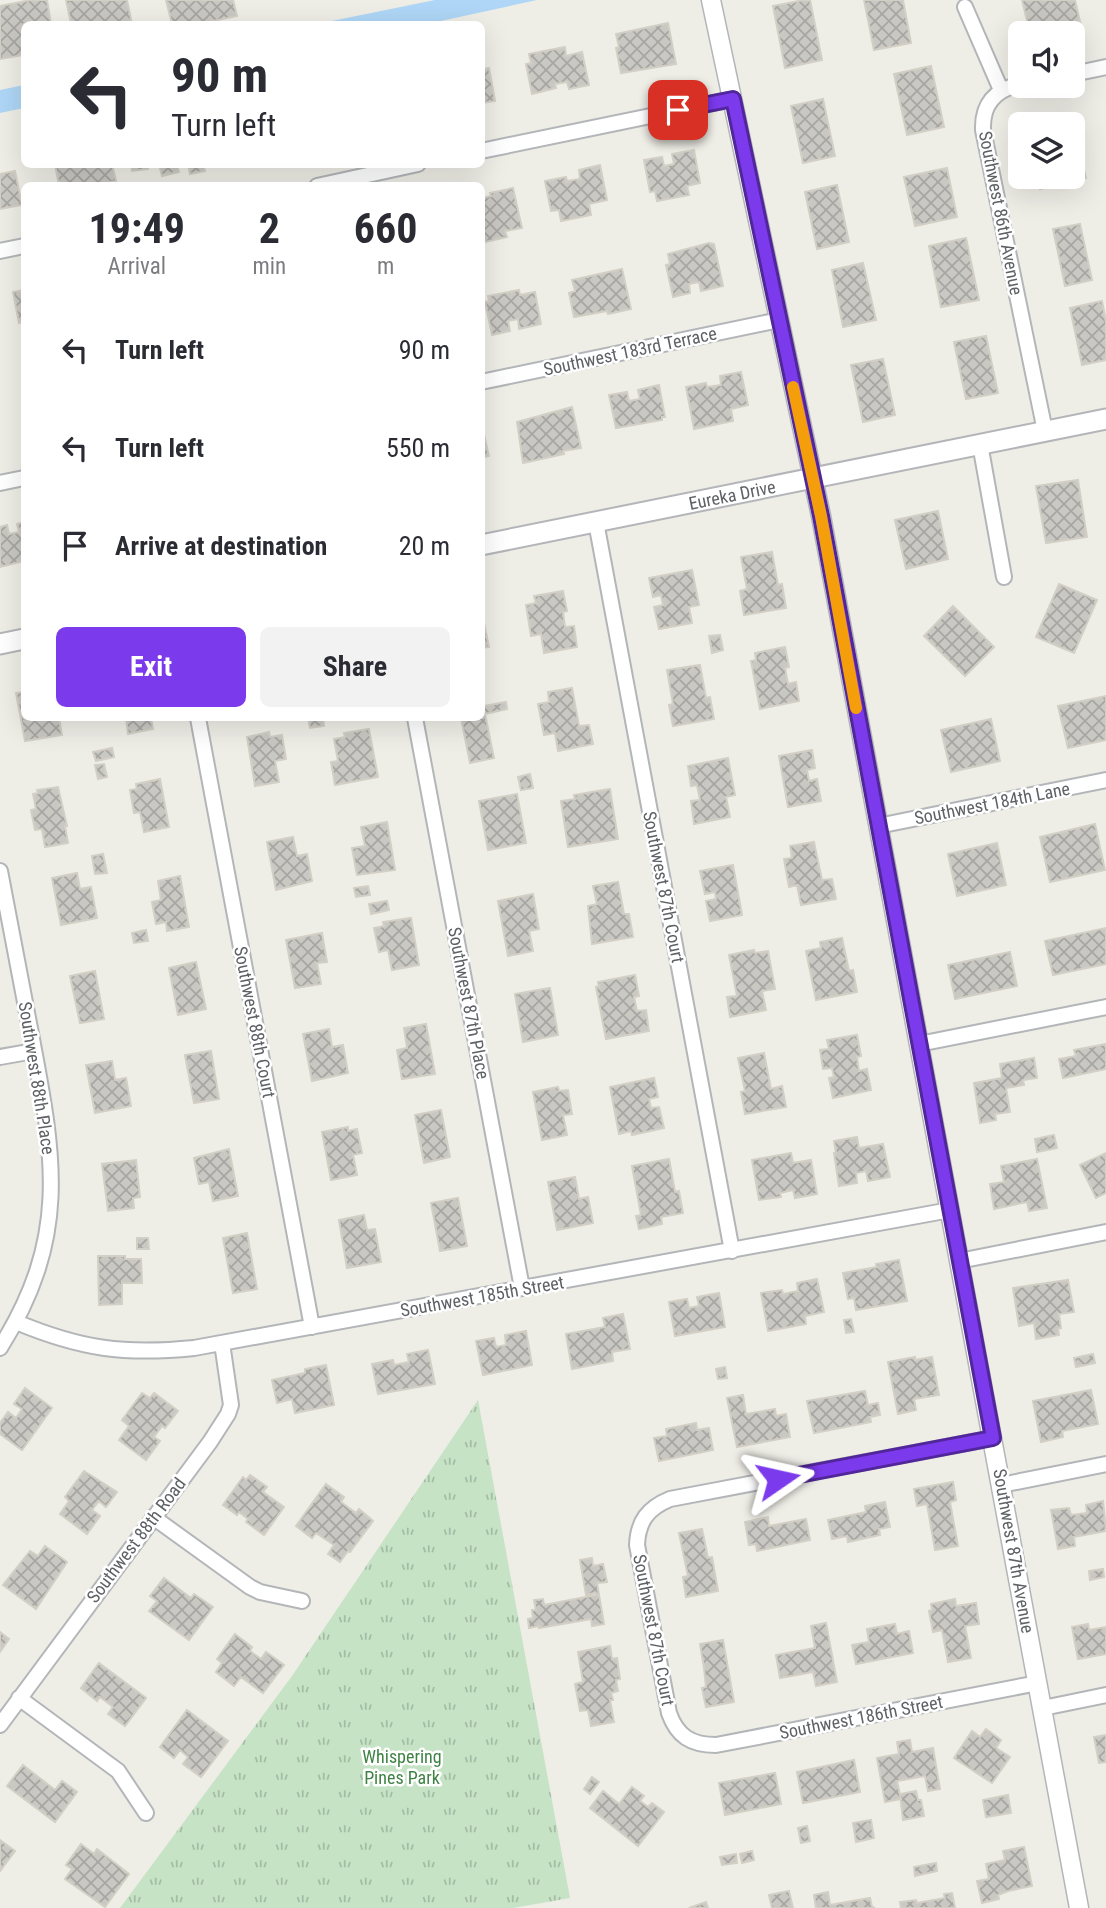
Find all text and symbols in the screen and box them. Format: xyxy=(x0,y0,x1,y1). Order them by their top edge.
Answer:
map controls xyxy=(1008,21,1085,189)
button: sound xyxy=(1008,21,1085,98)
text: 90 m xyxy=(171,47,268,104)
icon: left xyxy=(56,49,147,140)
pin xyxy=(648,80,708,140)
icon: arrive xyxy=(659,91,697,129)
text: Turn left xyxy=(171,106,276,144)
button: layers xyxy=(1008,112,1085,189)
street label: Southwest 86th Avenue xyxy=(975,129,1027,297)
text: 19:49 xyxy=(89,204,185,253)
text: 2 xyxy=(259,204,280,253)
text: 660 xyxy=(354,204,417,253)
text: Arrival xyxy=(107,253,166,280)
text: min xyxy=(252,253,286,280)
text: m xyxy=(377,253,394,280)
street label: Southwest 183rd Terrace xyxy=(541,322,719,380)
icon: left xyxy=(56,331,94,369)
text: Turn left xyxy=(115,335,204,365)
text: 90 m xyxy=(399,335,450,365)
icon: left xyxy=(56,429,94,467)
text: Turn left xyxy=(115,433,204,463)
text: 550 m xyxy=(386,433,450,463)
street label: Eureka Drive xyxy=(687,475,777,513)
icon: arrive xyxy=(56,527,94,565)
text: Arrive at destination xyxy=(115,531,327,561)
text: 20 m xyxy=(399,531,450,561)
button: Exit xyxy=(56,627,246,707)
button: Share xyxy=(260,627,450,707)
street label: Southwest 184th Lane xyxy=(912,778,1072,828)
street label: Southwest 87th Court xyxy=(639,809,689,965)
street label: Southwest 87th Place xyxy=(444,925,494,1081)
street label: Southwest 88th Court xyxy=(230,944,280,1100)
street label: Southwest 88th Place xyxy=(15,1000,59,1156)
street label: Southwest 185th Street xyxy=(398,1271,566,1321)
position arrow xyxy=(741,1442,815,1516)
street label: Southwest 87th Avenue xyxy=(989,1467,1039,1635)
street label: Southwest 88th Road xyxy=(82,1473,190,1607)
street label: Southwest 87th Court xyxy=(629,1552,679,1708)
street label: Southwest 186th Street xyxy=(778,1691,944,1743)
park label: Whispering Pines Park xyxy=(362,1746,442,1788)

